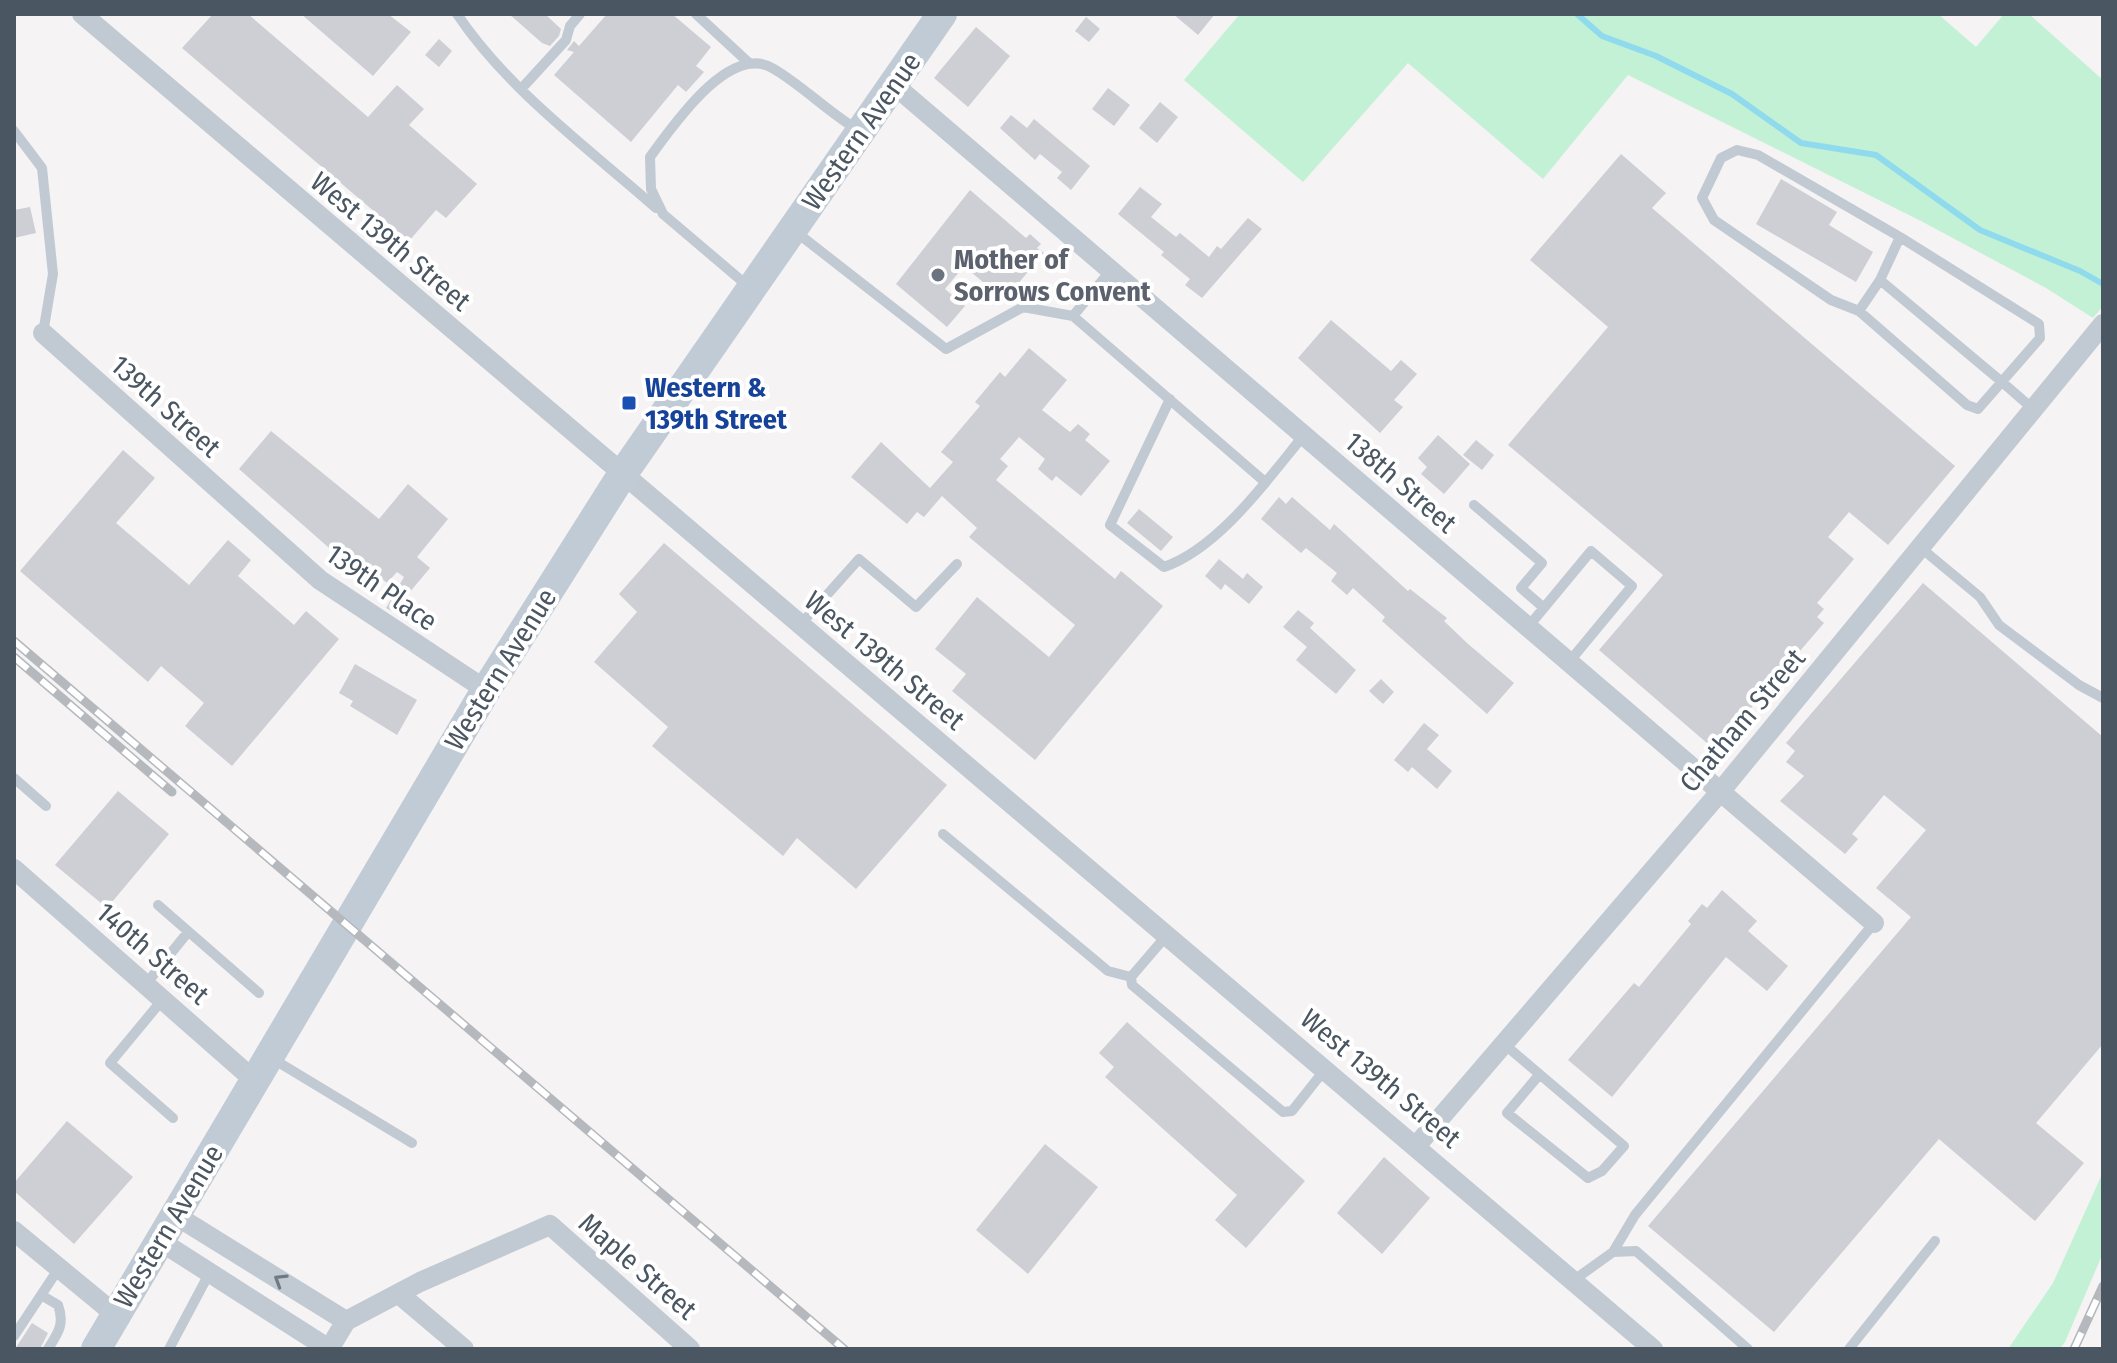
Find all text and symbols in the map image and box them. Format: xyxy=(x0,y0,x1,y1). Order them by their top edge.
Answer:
street label: Western Avenue xyxy=(795,46,928,216)
street label: West 139th Street xyxy=(304,165,478,318)
place label: Mother of Sorrows Convent xyxy=(954,243,1152,308)
marker: Mother of Sorrows Convent xyxy=(929,266,947,284)
street label: 139th Street xyxy=(104,349,228,465)
place label: Western & 139th Street xyxy=(645,371,788,436)
marker: Western & 139th Street xyxy=(620,394,638,412)
street label: 138th Street xyxy=(1338,425,1464,540)
street label: 139th Place xyxy=(320,537,444,638)
street label: Western Avenue xyxy=(438,582,563,756)
street label: West 139th Street xyxy=(798,584,972,737)
street label: Chatham Street xyxy=(1673,641,1812,799)
street label: 140th Street xyxy=(90,896,216,1012)
street label: West 139th Street xyxy=(1294,1002,1468,1155)
street label: Western Avenue xyxy=(107,1139,230,1314)
street label: Maple Street xyxy=(572,1206,704,1327)
one-way arrow xyxy=(274,1274,289,1290)

